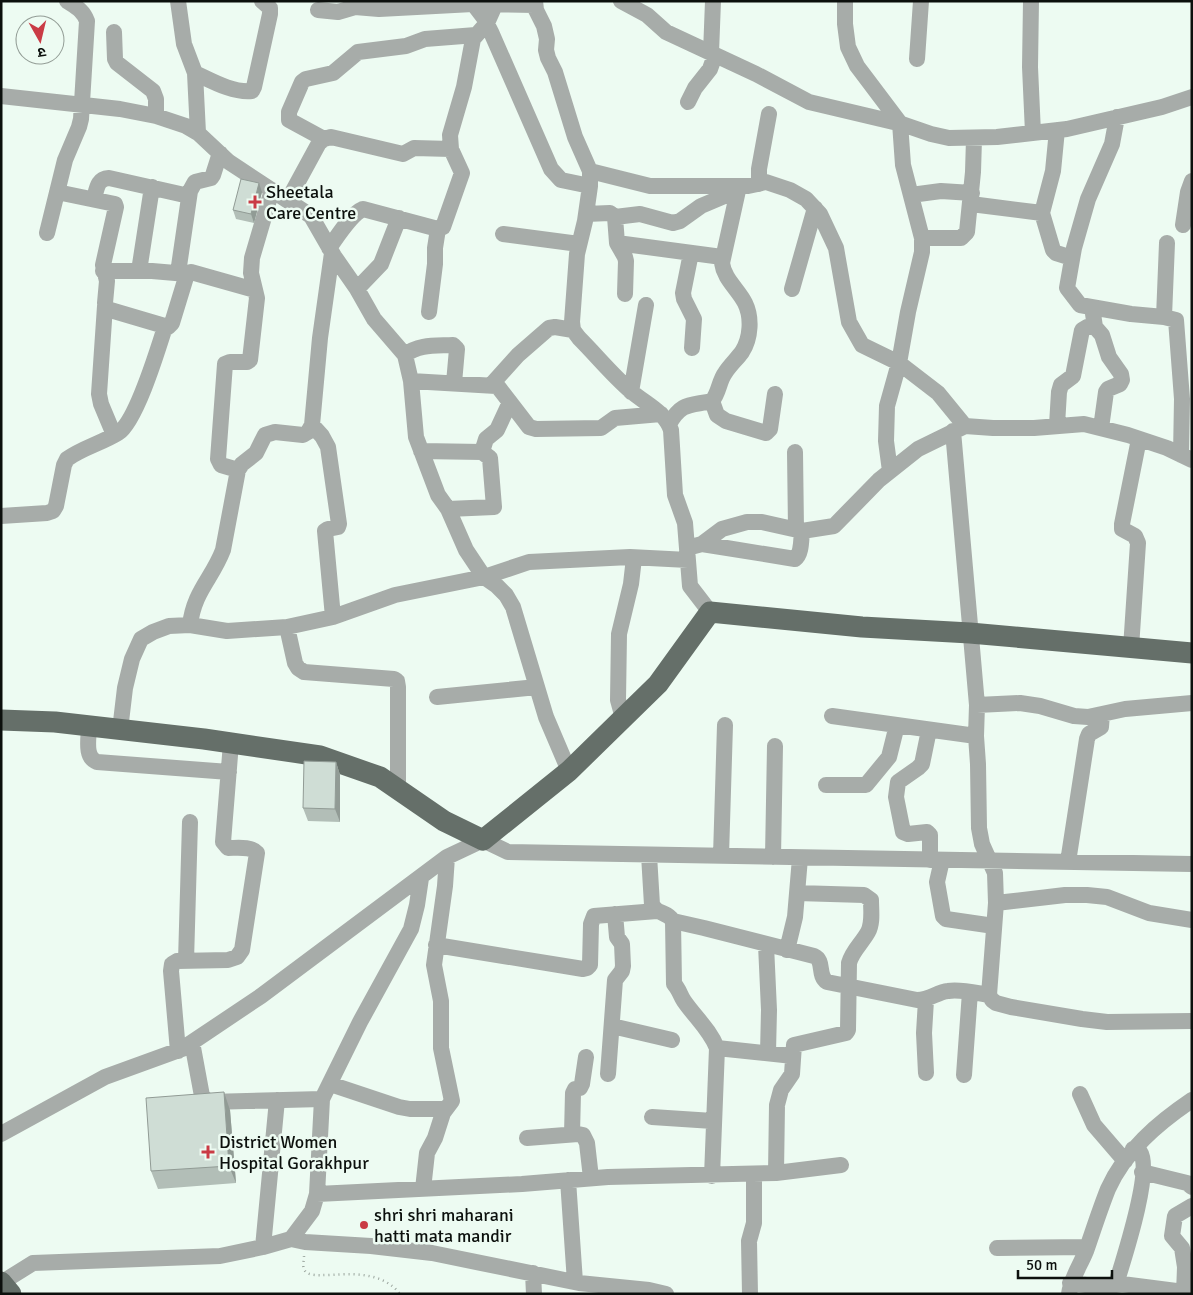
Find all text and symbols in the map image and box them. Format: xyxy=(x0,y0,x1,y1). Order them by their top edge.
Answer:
north arrow xyxy=(15,15,65,65)
text: उ xyxy=(36,43,47,61)
place label: Sheetala Care Centre xyxy=(266,181,356,224)
marker: Sheetala Care Centre xyxy=(248,195,262,209)
place label: District Women Hospital Gorakhpur xyxy=(219,1131,369,1174)
marker: District Women Hospital Gorakhpur xyxy=(201,1145,215,1159)
place label: shri shri maharani hatti mata mandir xyxy=(374,1204,514,1247)
marker: shri shri maharani hatti mata mandir xyxy=(358,1219,370,1231)
scale bar xyxy=(1018,1248,1112,1280)
text: 50 m xyxy=(1026,1256,1057,1274)

